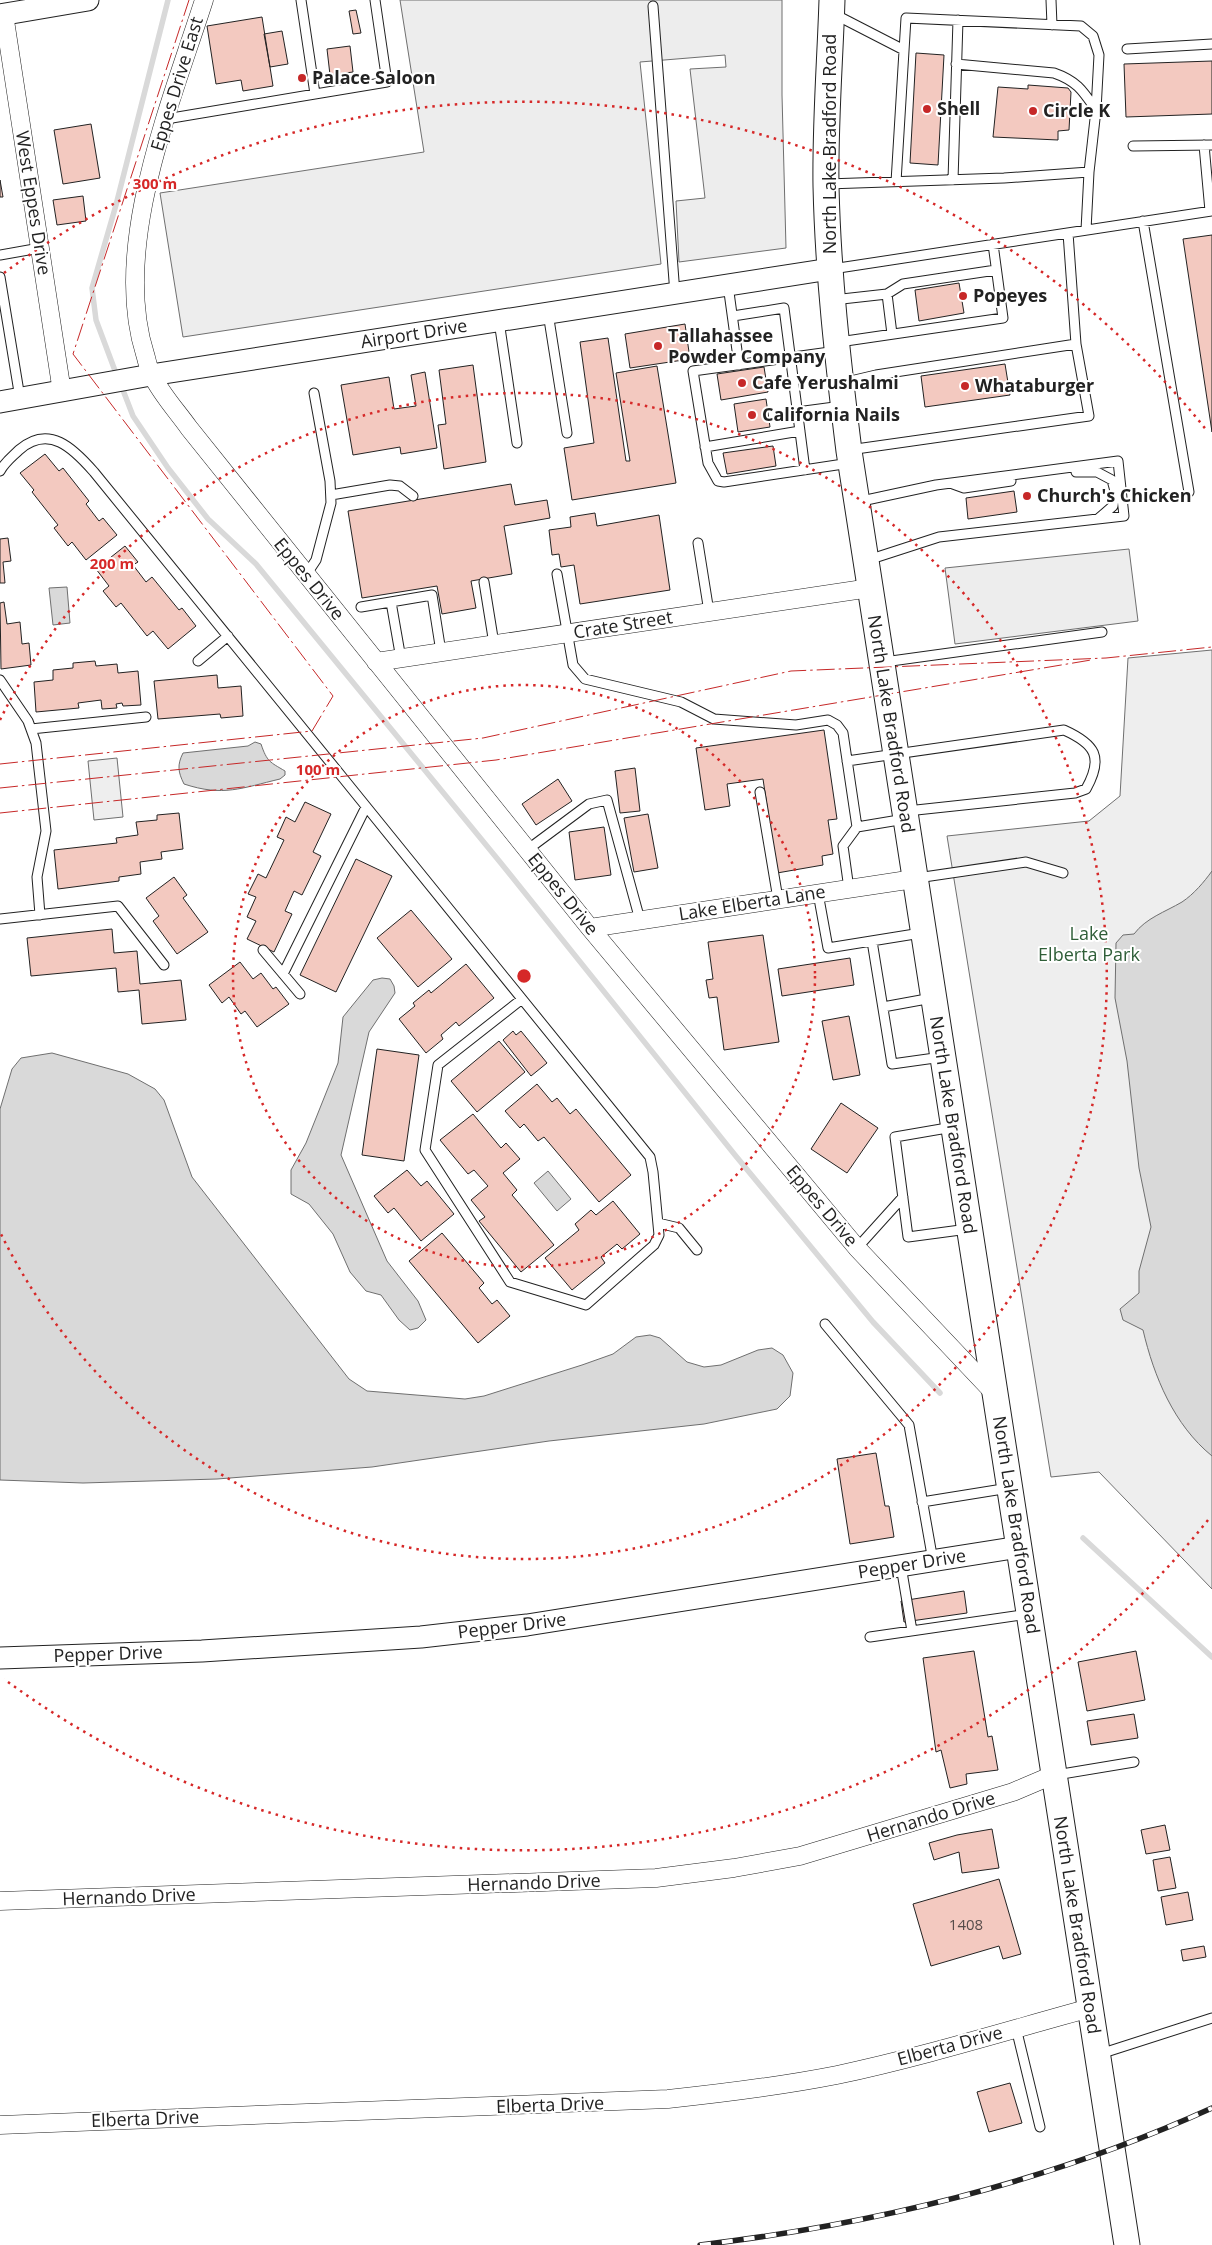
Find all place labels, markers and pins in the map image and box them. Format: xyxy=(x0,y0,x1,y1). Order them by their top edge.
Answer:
place label: Palace Saloon xyxy=(312,65,436,89)
marker: Palace Saloon xyxy=(296,72,308,84)
place label: Shell xyxy=(937,96,980,120)
place label: Circle K xyxy=(1043,98,1110,122)
marker: Shell xyxy=(921,103,933,115)
marker: Circle K xyxy=(1027,105,1039,117)
place label: Popeyes xyxy=(973,283,1047,307)
marker: Popeyes xyxy=(957,290,969,302)
place label: Tallahassee Powder Company xyxy=(668,323,826,368)
marker: Tallahassee Powder Company xyxy=(652,340,664,352)
place label: Cafe Yerushalmi xyxy=(752,370,899,394)
place label: Whataburger xyxy=(975,373,1094,397)
marker: Cafe Yerushalmi xyxy=(736,377,748,389)
marker: Whataburger xyxy=(959,380,971,392)
place label: California Nails xyxy=(762,402,900,426)
marker: California Nails xyxy=(746,409,758,421)
place label: Church's Chicken xyxy=(1037,483,1191,507)
marker: Church's Chicken xyxy=(1021,490,1033,502)
centre of rings xyxy=(515,967,533,985)

